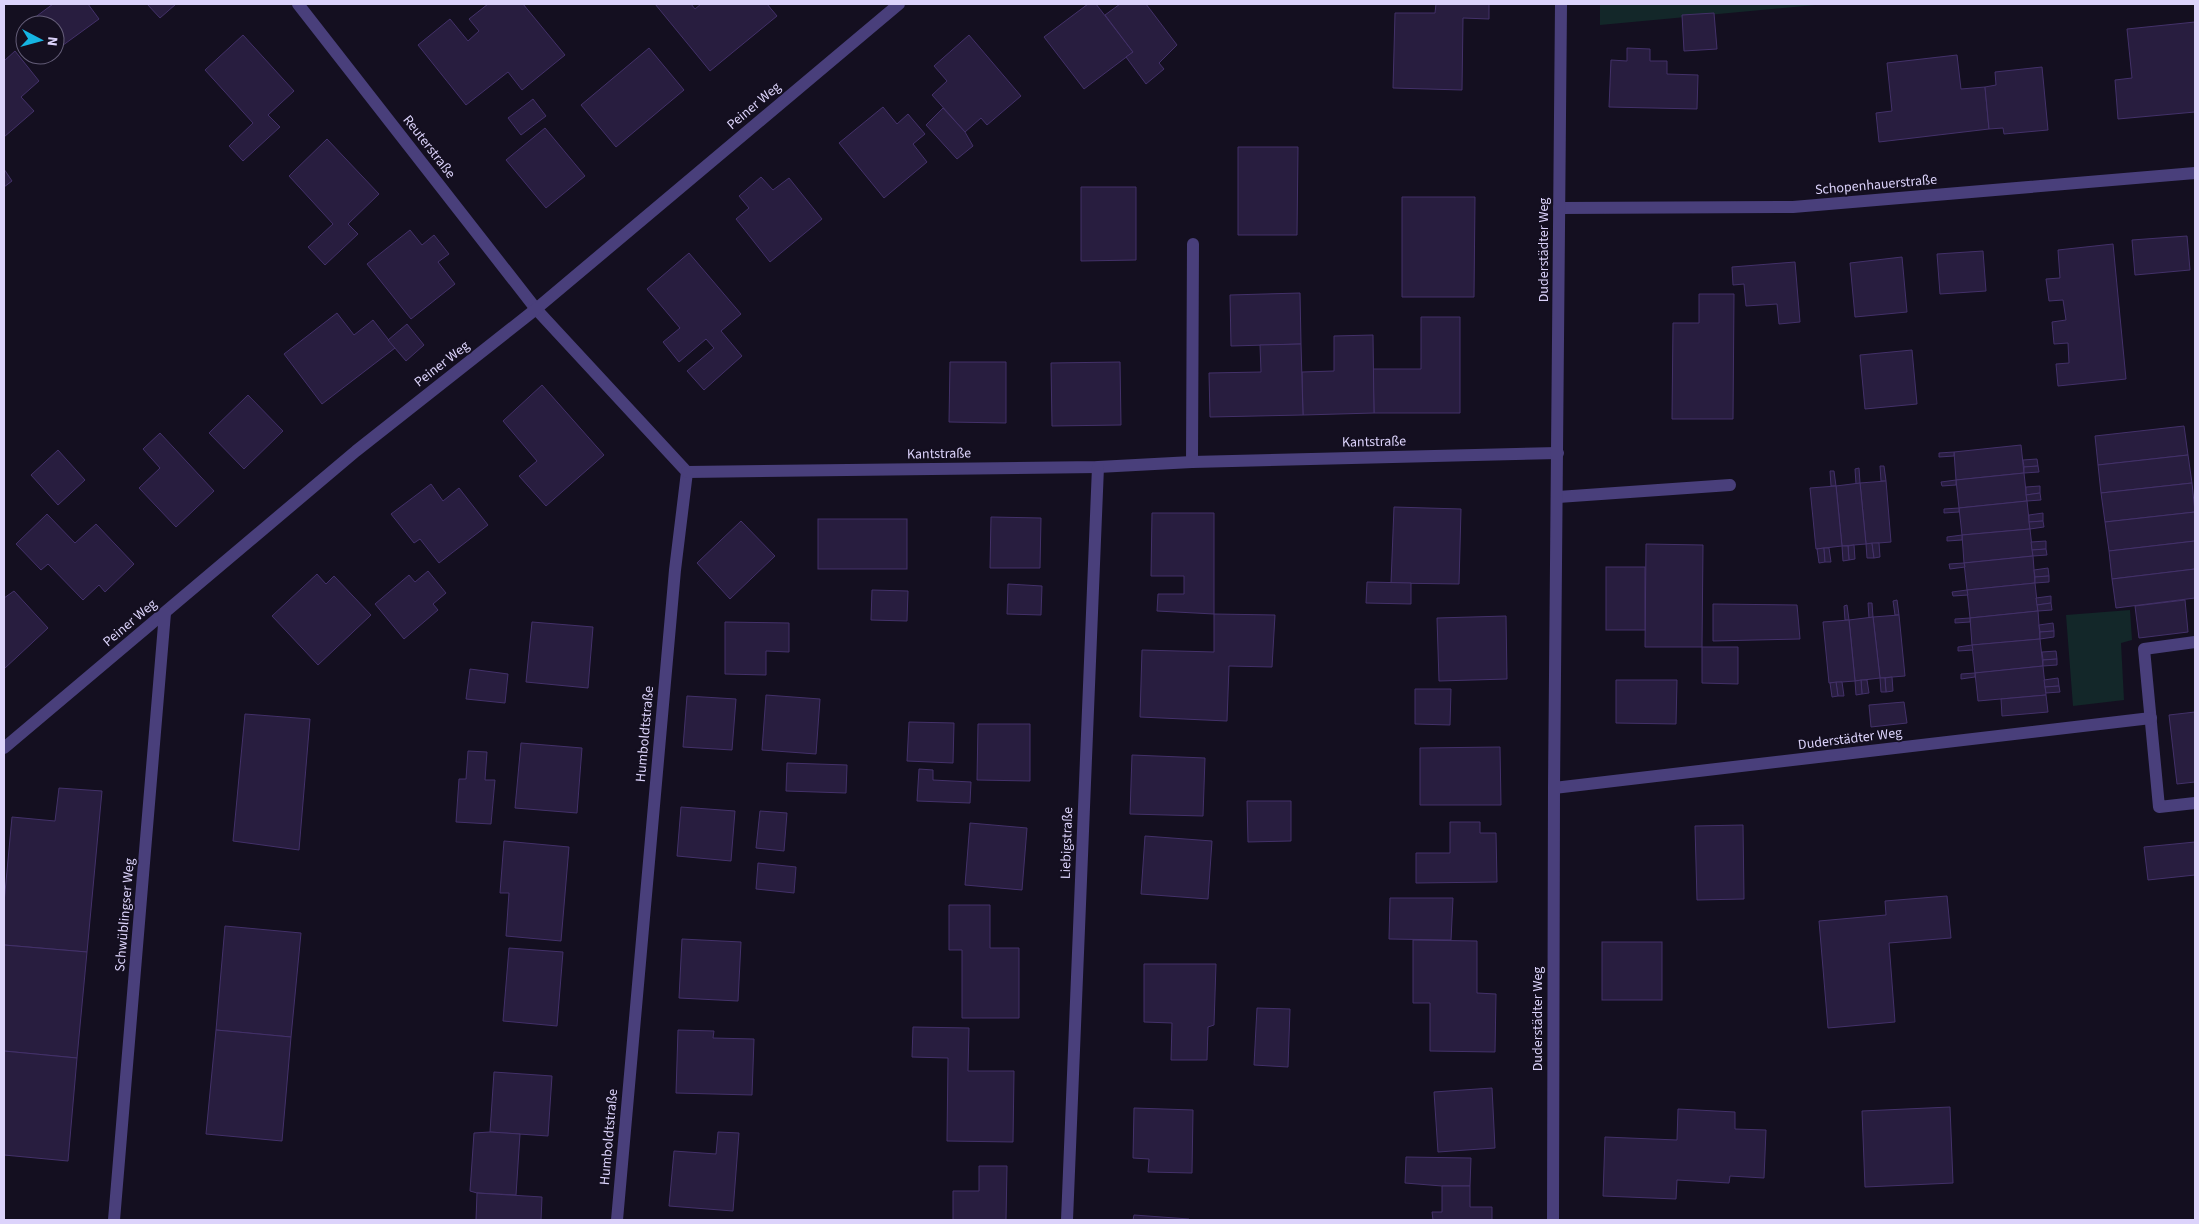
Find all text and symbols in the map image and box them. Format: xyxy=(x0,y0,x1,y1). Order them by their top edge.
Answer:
north arrow xyxy=(15,15,65,65)
text: N xyxy=(42,36,62,47)
street label: Peiner Weg xyxy=(723,77,785,135)
street label: Reuterstraße xyxy=(398,111,460,183)
street label: Schopenhauerstraße xyxy=(1814,170,1938,200)
street label: Duderstädter Weg xyxy=(1534,198,1554,302)
street label: Peiner Weg xyxy=(410,336,474,392)
street label: Kantstraße xyxy=(1342,431,1406,453)
street label: Kantstraße xyxy=(907,443,971,465)
street label: Peiner Weg xyxy=(99,594,161,652)
street label: Humboldtstraße xyxy=(631,685,659,783)
street label: Duderstädter Weg xyxy=(1797,723,1903,755)
street label: Liebigstraße xyxy=(1056,806,1078,879)
street label: Schwüblingser Weg xyxy=(110,857,140,973)
street label: Duderstädter Weg xyxy=(1528,967,1548,1071)
street label: Humboldtstraße xyxy=(595,1088,623,1186)

